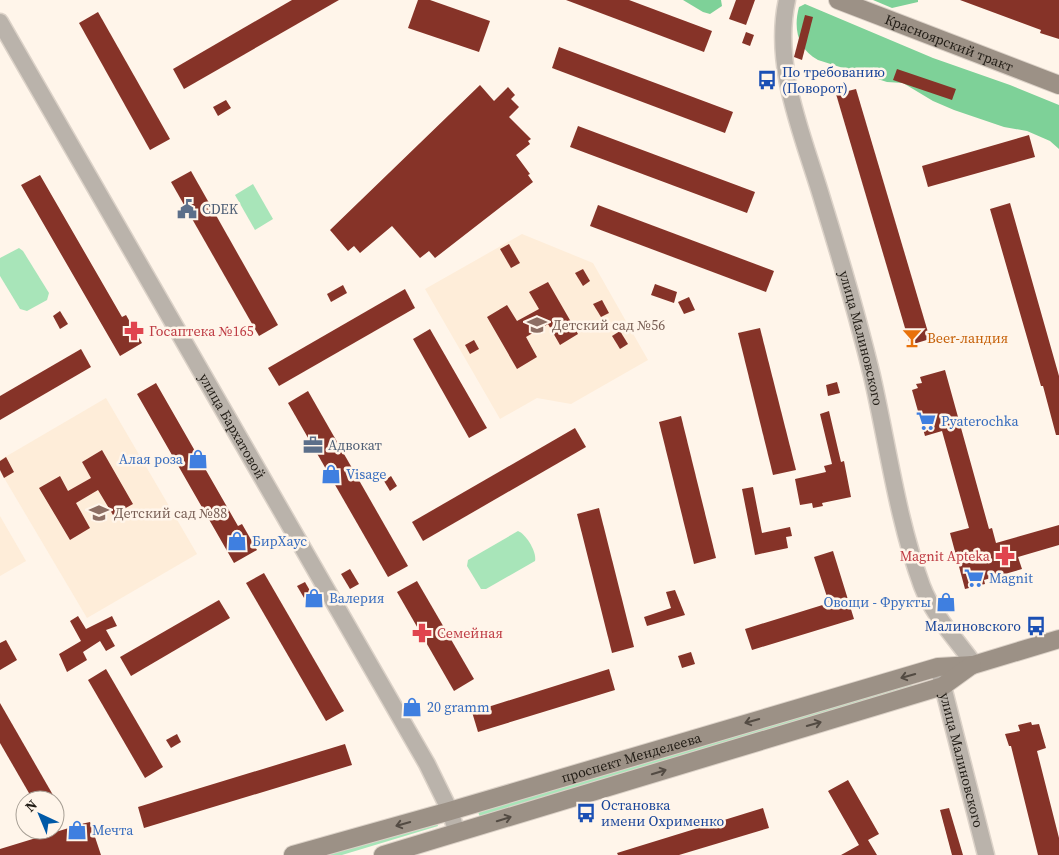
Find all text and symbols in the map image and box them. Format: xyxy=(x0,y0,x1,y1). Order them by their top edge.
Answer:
street label: Красноярский тракт xyxy=(882,9,1017,77)
place label: По требованию (Поворот) xyxy=(782,62,885,98)
bus stop icon: По требованию (Поворот) xyxy=(756,69,778,91)
public building icon: CDEK xyxy=(176,198,198,220)
place label: CDEK xyxy=(202,199,239,219)
street label: улица Малиновского xyxy=(834,268,888,408)
school or university icon: Детский сад №56 xyxy=(526,314,548,336)
place label: Детский сад №56 xyxy=(552,315,665,335)
pharmacy icon: Госаптека №165 xyxy=(123,320,145,342)
place label: Госаптека №165 xyxy=(149,321,254,341)
bar icon: Beer-ландия xyxy=(901,327,923,349)
place label: Beer-ландия xyxy=(927,328,1008,348)
street label: улица Бархатовой xyxy=(194,369,271,483)
supermarket icon: Pyaterochka xyxy=(915,410,937,432)
place label: Pyaterochka xyxy=(941,411,1020,431)
office icon: Адвокат xyxy=(302,434,324,456)
place label: Адвокат xyxy=(328,435,383,455)
shop icon: Алая роза xyxy=(187,448,209,470)
place label: Алая роза xyxy=(119,449,184,469)
shop icon: Visage xyxy=(320,463,342,485)
place label: Visage xyxy=(346,464,387,484)
school or university icon: Детский сад №88 xyxy=(88,502,110,524)
place label: Детский сад №88 xyxy=(114,503,227,523)
shop icon: БирХаус xyxy=(226,530,248,552)
place label: БирХаус xyxy=(252,531,307,551)
pharmacy icon: Magnit Apteka xyxy=(994,545,1016,567)
place label: Magnit Apteka xyxy=(900,546,991,566)
supermarket icon: Magnit xyxy=(963,567,985,589)
place label: Magnit xyxy=(989,568,1033,588)
shop icon: Валерия xyxy=(303,587,325,609)
place label: Валерия xyxy=(329,588,385,608)
shop icon: Овощи - Фрукты xyxy=(935,591,957,613)
place label: Овощи - Фрукты xyxy=(823,592,931,612)
bus stop icon: Малиновского xyxy=(1025,615,1047,637)
place label: Малиновского xyxy=(925,616,1021,636)
pharmacy icon: Семейная xyxy=(411,622,433,644)
place label: Семейная xyxy=(437,623,503,643)
one-way arrow xyxy=(900,671,916,681)
street label: улица Малиновского xyxy=(935,690,989,830)
shop icon: 20 gramm xyxy=(401,696,423,718)
place label: 20 gramm xyxy=(427,697,490,717)
one-way arrow xyxy=(744,717,760,727)
one-way arrow xyxy=(806,719,822,729)
street label: проспект Менделеева xyxy=(559,727,704,788)
one-way arrow xyxy=(651,766,667,776)
north arrow xyxy=(15,790,65,840)
text: N xyxy=(20,795,42,816)
place label: Остановка имени Охрименко xyxy=(601,795,724,831)
bus stop icon: Остановка имени Охрименко xyxy=(575,802,597,824)
one-way arrow xyxy=(495,814,511,823)
shop icon: Мечта xyxy=(66,819,88,841)
place label: Мечта xyxy=(92,820,134,840)
one-way arrow xyxy=(396,820,412,829)

